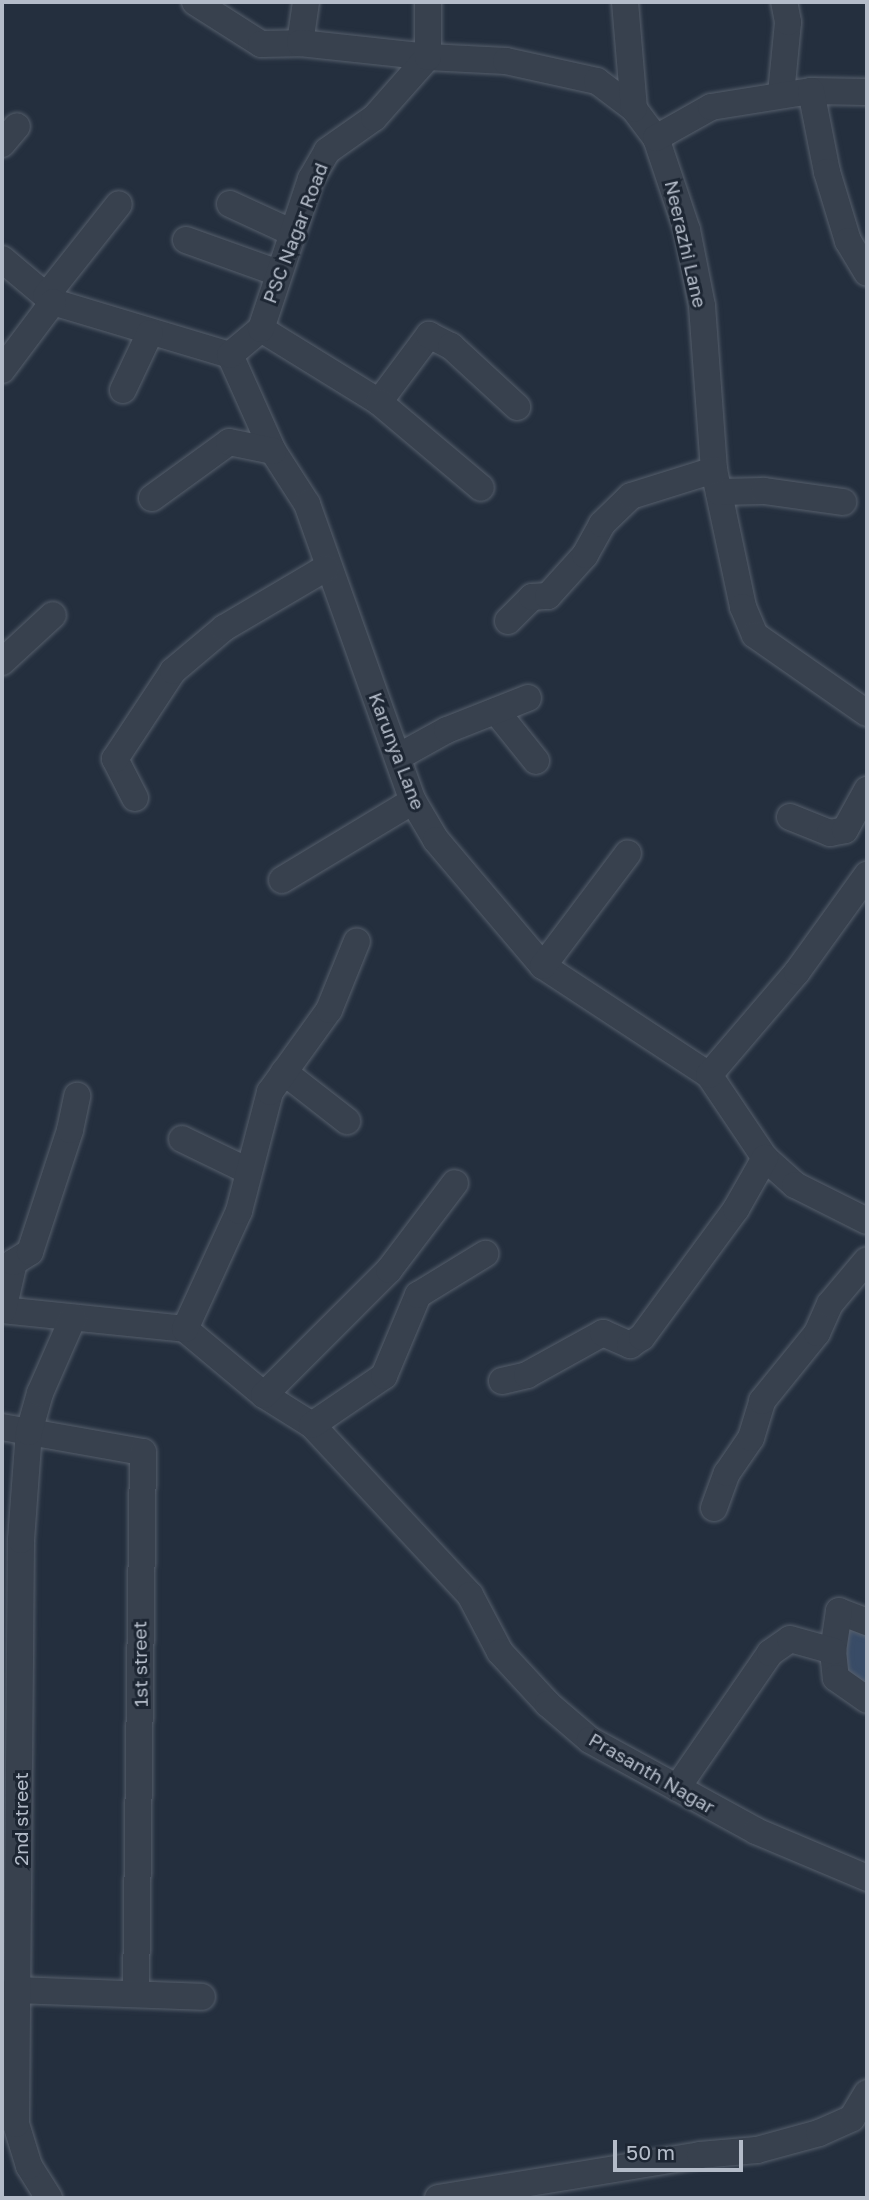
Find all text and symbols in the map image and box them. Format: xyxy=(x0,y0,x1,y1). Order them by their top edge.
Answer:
street label: PSC Nagar Road xyxy=(258,160,332,306)
street label: Neerazhi Lane xyxy=(660,178,712,310)
street label: Karunya Lane xyxy=(364,689,430,813)
street label: 1st street xyxy=(128,1621,152,1707)
street label: Prasanth Nagar xyxy=(585,1728,719,1818)
street label: 2nd street xyxy=(10,1772,32,1866)
scale bar xyxy=(617,2126,746,2170)
text: 50 m xyxy=(626,2139,675,2165)

